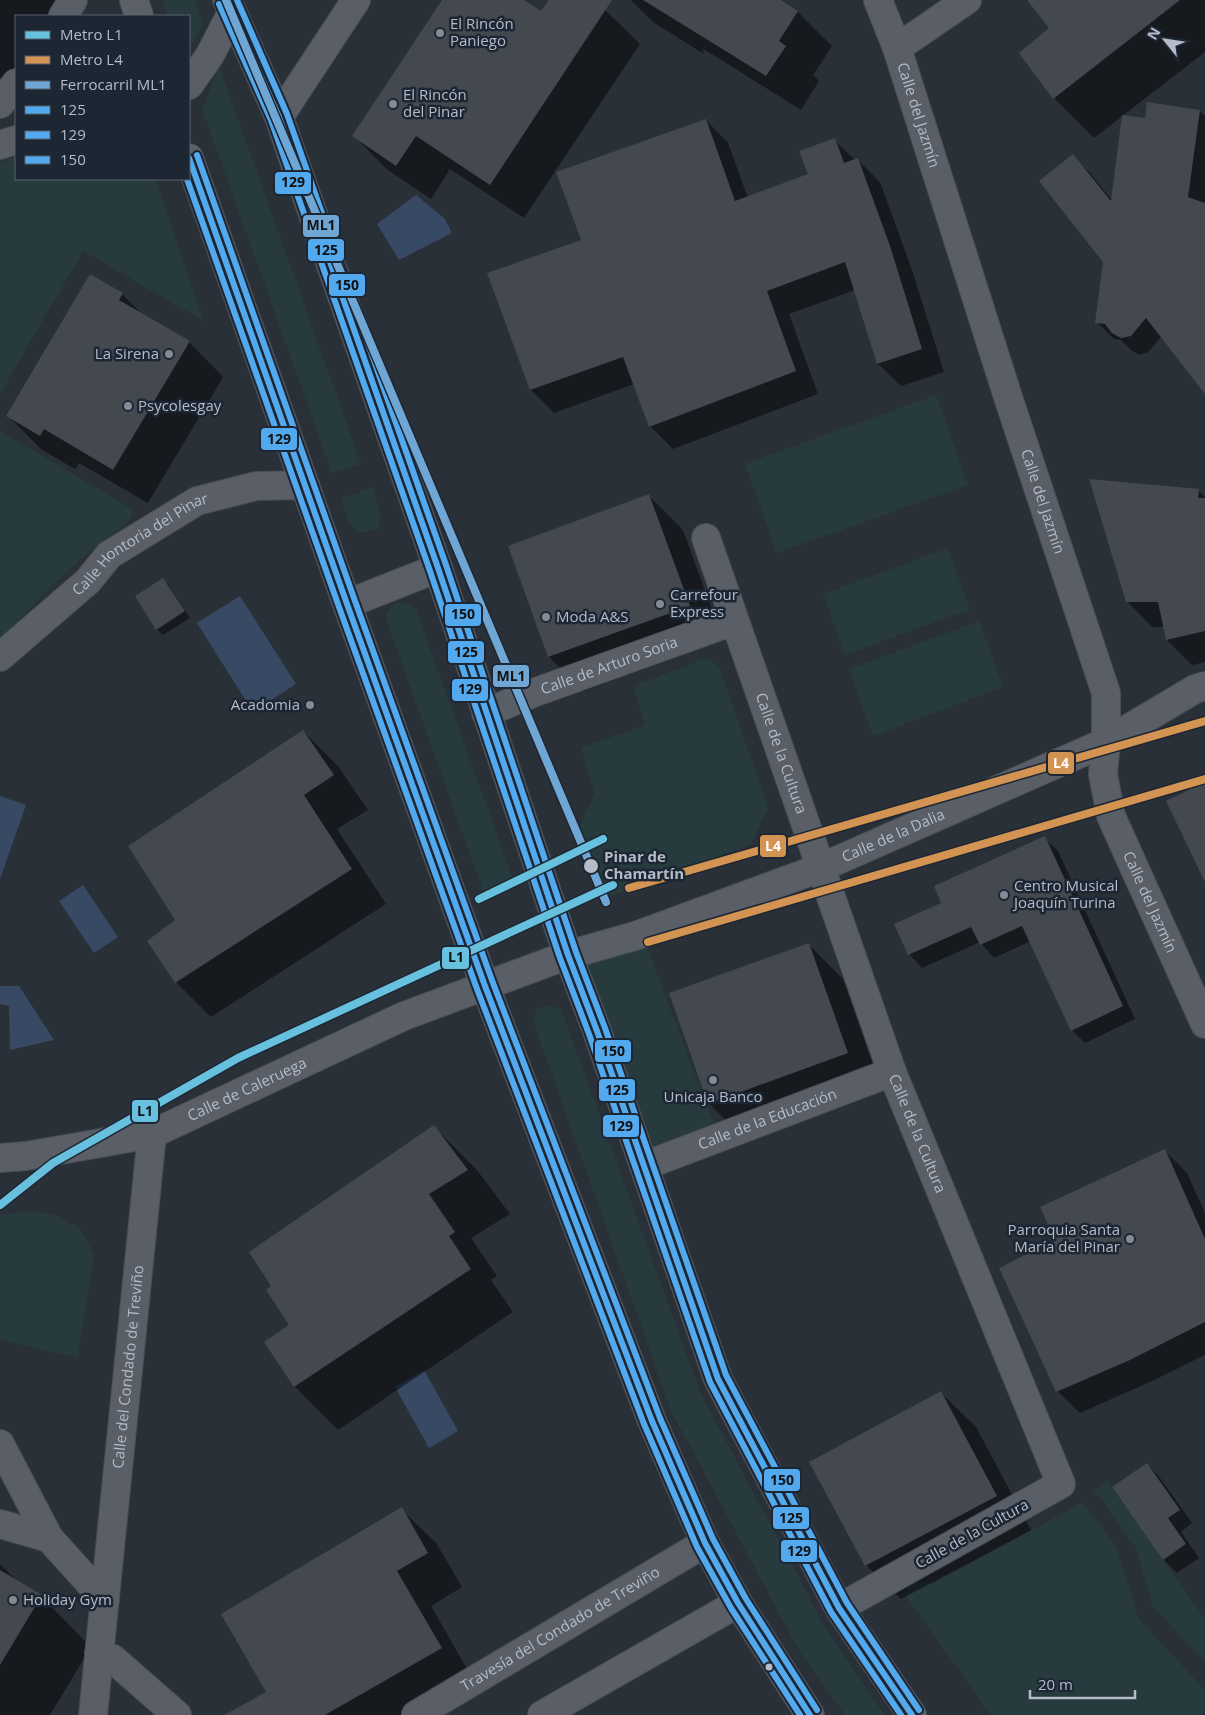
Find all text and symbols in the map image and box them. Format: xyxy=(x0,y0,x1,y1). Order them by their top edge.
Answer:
place label: El Rincón Paniego xyxy=(450,13,514,50)
legend xyxy=(15,15,190,180)
north arrow xyxy=(1140,15,1190,65)
text: Metro L1 xyxy=(60,24,123,44)
text: N xyxy=(1142,24,1164,43)
marker: El Rincón Paniego xyxy=(434,27,446,39)
text: Metro L4 xyxy=(60,49,123,69)
street label: Calle del Jazmín xyxy=(893,60,945,170)
text: Ferrocarril ML1 xyxy=(60,74,167,94)
place label: El Rincón del Pinar xyxy=(403,84,467,121)
marker: El Rincón del Pinar xyxy=(387,98,399,110)
text: 125 xyxy=(60,99,86,119)
text: 129 xyxy=(60,124,86,144)
text: 150 xyxy=(60,149,86,169)
line badge: 129 xyxy=(274,171,312,195)
text: 129 xyxy=(281,172,305,191)
line badge: ML1 xyxy=(302,214,340,238)
text: ML1 xyxy=(306,215,336,234)
line badge: 125 xyxy=(307,238,345,262)
text: 125 xyxy=(314,240,338,259)
line badge: 150 xyxy=(328,273,366,297)
text: 150 xyxy=(335,275,359,294)
place label: La Sirena xyxy=(95,343,159,363)
marker: La Sirena xyxy=(163,348,175,360)
place label: Psycolesgay xyxy=(138,395,222,415)
marker: Psycolesgay xyxy=(122,400,134,412)
line badge: 129 xyxy=(260,427,298,451)
text: 129 xyxy=(267,429,291,448)
street label: Calle del Jazmín xyxy=(1017,446,1070,556)
street label: Calle Hontoria del Pinar xyxy=(67,488,210,600)
place label: Carrefour Express xyxy=(670,584,738,621)
marker: Carrefour Express xyxy=(654,598,666,610)
line badge: 150 xyxy=(444,603,482,627)
text: 150 xyxy=(451,604,475,623)
place label: Moda A&S xyxy=(556,606,629,626)
marker: Moda A&S xyxy=(540,611,552,623)
street label: Calle de Arturo Soria xyxy=(538,631,680,698)
line badge: 125 xyxy=(447,640,485,664)
text: 125 xyxy=(454,642,478,661)
line badge: ML1 xyxy=(492,664,530,688)
text: ML1 xyxy=(496,666,526,685)
line badge: 129 xyxy=(451,678,489,702)
text: 129 xyxy=(458,679,482,698)
street label: Calle de la Cultura xyxy=(752,690,812,816)
place label: Acadomia xyxy=(231,694,300,714)
marker: Acadomia xyxy=(304,699,316,711)
line badge: L4 xyxy=(1047,751,1075,775)
text: L4 xyxy=(1053,753,1069,772)
street label: Calle de la Dalia xyxy=(838,803,947,866)
line badge: L4 xyxy=(759,834,787,858)
text: L4 xyxy=(765,836,781,855)
place label: Pinar de Chamartín xyxy=(604,846,684,883)
street label: Calle del Jazmín xyxy=(1119,848,1182,956)
marker: Pinar de Chamartín xyxy=(582,857,600,875)
place label: Centro Musical Joaquín Turina xyxy=(1012,875,1118,912)
marker: Centro Musical Joaquín Turina xyxy=(998,889,1010,901)
line badge: L1 xyxy=(441,946,470,970)
text: L1 xyxy=(448,947,464,966)
line badge: 150 xyxy=(594,1039,632,1063)
text: 150 xyxy=(601,1041,625,1060)
street label: Calle de Caleruega xyxy=(184,1052,310,1125)
street label: Calle de la Cultura xyxy=(885,1071,951,1196)
marker: Unicaja Banco xyxy=(707,1074,719,1086)
line badge: 125 xyxy=(598,1078,636,1102)
text: 125 xyxy=(605,1080,629,1099)
street label: Calle de la Educación xyxy=(695,1083,839,1154)
place label: Unicaja Banco xyxy=(664,1086,762,1106)
line badge: L1 xyxy=(131,1099,159,1123)
text: L1 xyxy=(137,1101,153,1120)
line badge: 129 xyxy=(602,1114,640,1138)
text: 129 xyxy=(609,1116,633,1135)
place label: Parroquia Santa María del Pinar xyxy=(1008,1219,1120,1256)
marker: Parroquia Santa María del Pinar xyxy=(1124,1233,1136,1245)
street label: Calle del Condado de Treviño xyxy=(107,1264,148,1469)
line badge: 150 xyxy=(763,1468,801,1492)
text: 150 xyxy=(770,1470,794,1489)
street label: Calle de la Cultura xyxy=(911,1494,1032,1573)
line badge: 125 xyxy=(772,1506,810,1530)
text: 125 xyxy=(779,1508,803,1527)
line badge: 129 xyxy=(780,1539,818,1563)
text: 129 xyxy=(787,1541,811,1560)
street label: Travesía del Condado de Treviño xyxy=(457,1561,663,1695)
place label: Holiday Gym xyxy=(23,1589,112,1609)
marker: Holiday Gym xyxy=(7,1594,19,1606)
unlabelled marker xyxy=(764,1662,774,1672)
scale bar xyxy=(1030,1668,1135,1700)
text: 20 m xyxy=(1038,1674,1073,1694)

